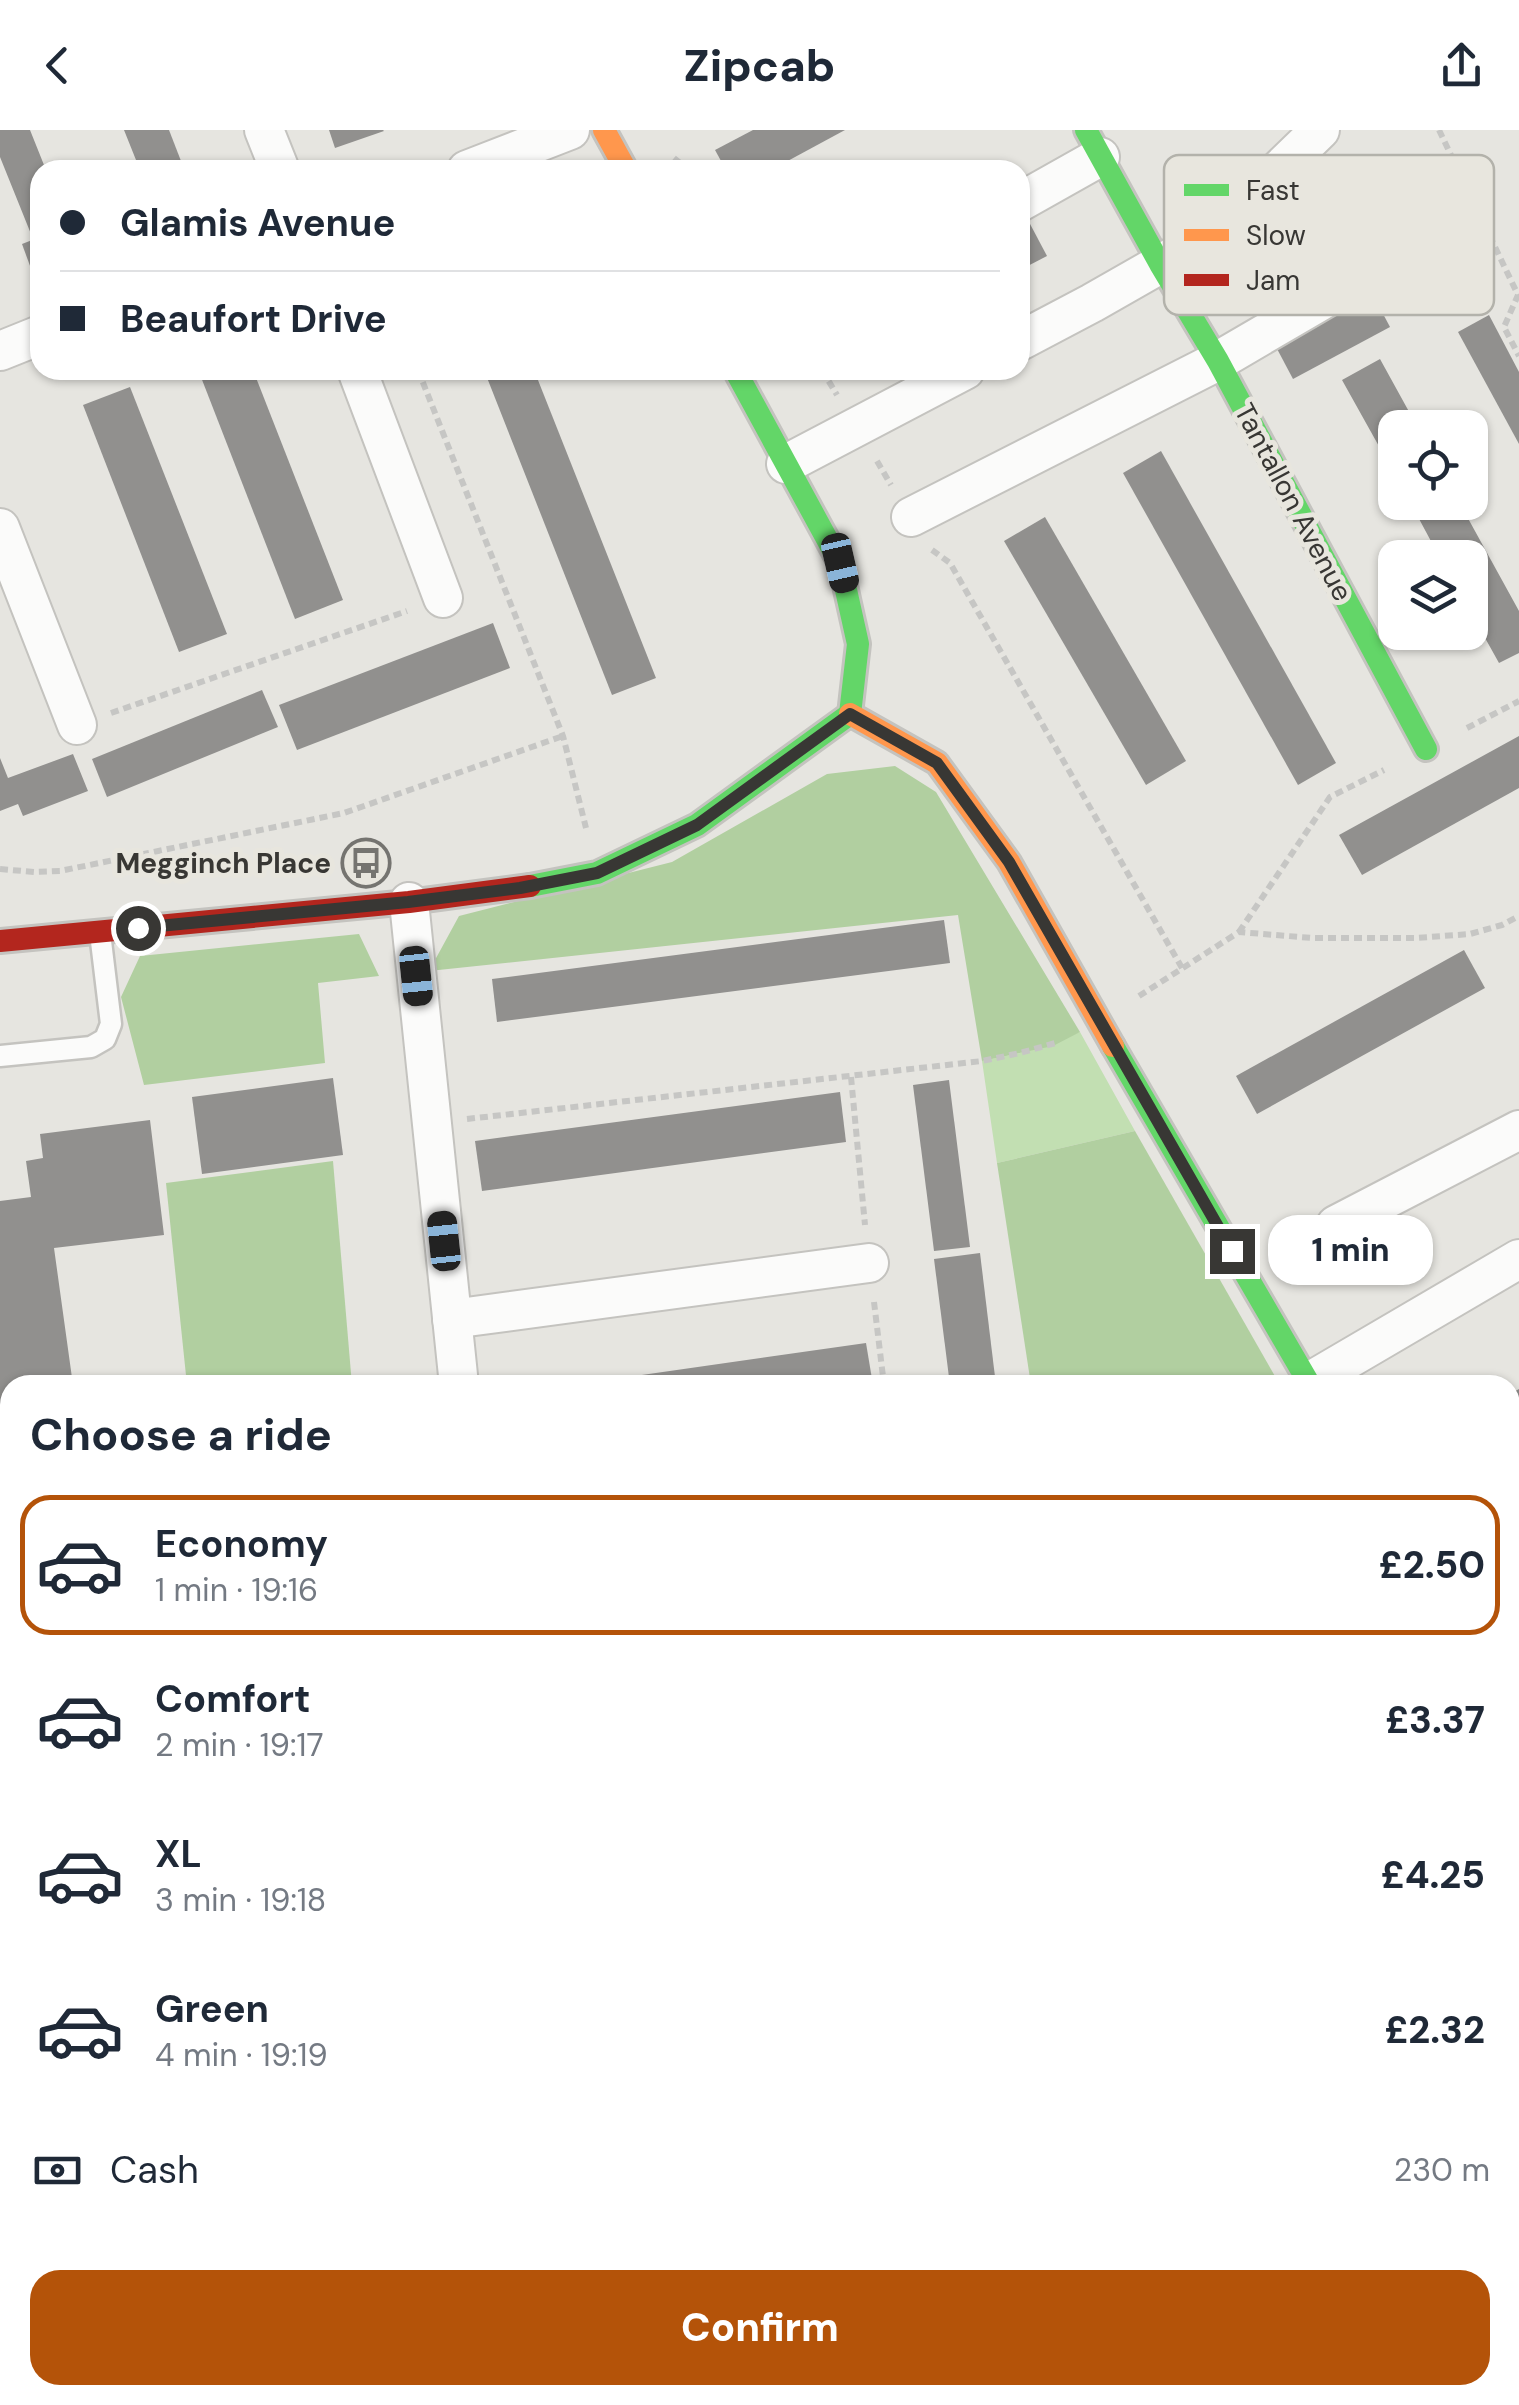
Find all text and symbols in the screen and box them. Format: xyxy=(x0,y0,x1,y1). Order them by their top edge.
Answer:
text: Zipcab xyxy=(684,36,835,95)
icon: back xyxy=(30,38,85,93)
icon: share xyxy=(1434,38,1489,93)
legend xyxy=(1164,155,1494,315)
text: Fast xyxy=(1246,172,1300,209)
text: Glamis Avenue xyxy=(120,198,395,248)
text: Slow xyxy=(1246,217,1306,254)
text: Jam xyxy=(1246,262,1300,299)
text: Beaufort Drive xyxy=(120,294,387,344)
street label: Tantallon Avenue xyxy=(1226,397,1361,608)
map controls xyxy=(1378,410,1488,650)
button: locate xyxy=(1378,410,1488,520)
car xyxy=(819,530,861,596)
button: layers xyxy=(1378,540,1488,650)
bus stop icon: Megginch Place xyxy=(340,837,392,889)
place label: Megginch Place xyxy=(116,845,331,882)
route start xyxy=(116,906,161,951)
car xyxy=(398,945,434,1007)
car xyxy=(426,1210,462,1272)
callout: 1 min xyxy=(1267,1216,1432,1286)
route end xyxy=(1210,1229,1255,1274)
text: 1 min xyxy=(1311,1229,1390,1271)
text: Choose a ride xyxy=(30,1405,332,1464)
text: Economy xyxy=(155,1519,328,1569)
icon: car xyxy=(35,1520,125,1610)
text: £2.50 xyxy=(1379,1540,1485,1590)
text: 1 min · 19:16 xyxy=(155,1569,318,1611)
text: Comfort xyxy=(155,1674,311,1724)
icon: car xyxy=(35,1675,125,1765)
text: £3.37 xyxy=(1385,1695,1485,1745)
text: 2 min · 19:17 xyxy=(155,1724,323,1766)
text: XL xyxy=(155,1829,202,1879)
icon: car xyxy=(35,1830,125,1920)
text: £4.25 xyxy=(1381,1850,1485,1900)
text: 3 min · 19:18 xyxy=(155,1879,326,1921)
text: Green xyxy=(155,1984,269,2034)
icon: car xyxy=(35,1985,125,2075)
text: £2.32 xyxy=(1384,2005,1485,2055)
text: 4 min · 19:19 xyxy=(155,2034,327,2076)
icon: cash xyxy=(30,2143,85,2198)
text: Cash xyxy=(110,2145,199,2195)
text: 230 m xyxy=(1394,2149,1490,2191)
button: Confirm xyxy=(30,2270,1490,2385)

